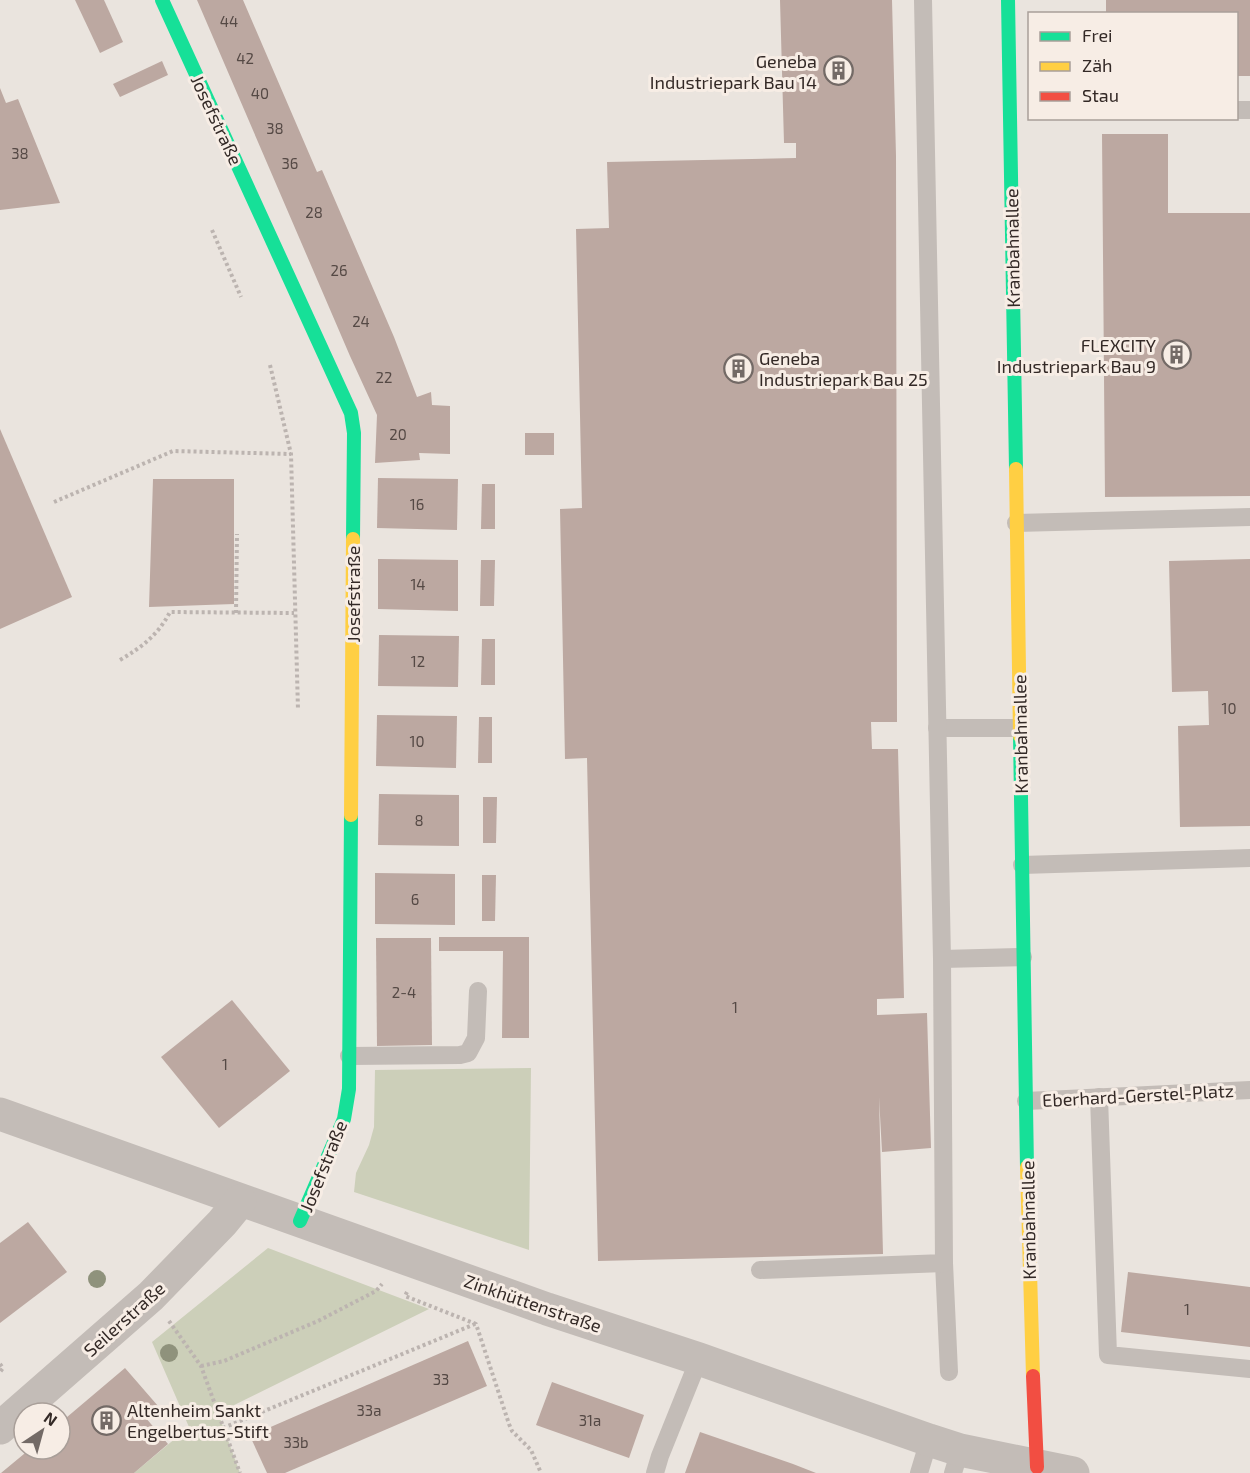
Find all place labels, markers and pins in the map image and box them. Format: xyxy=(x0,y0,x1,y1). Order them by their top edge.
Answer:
place label: Geneba Industriepark Bau 14 xyxy=(650,50,817,93)
building icon: Geneba Industriepark Bau 14 xyxy=(822,55,854,87)
place label: FLEXCITY Industriepark Bau 9 xyxy=(997,334,1157,377)
building icon: FLEXCITY Industriepark Bau 9 xyxy=(1161,339,1193,371)
place label: Geneba Industriepark Bau 25 xyxy=(759,347,928,390)
building icon: Geneba Industriepark Bau 25 xyxy=(722,352,754,384)
place label: Altenheim Sankt Engelbertus-Stift xyxy=(127,1399,269,1442)
building icon: Altenheim Sankt Engelbertus-Stift xyxy=(90,1404,122,1436)

